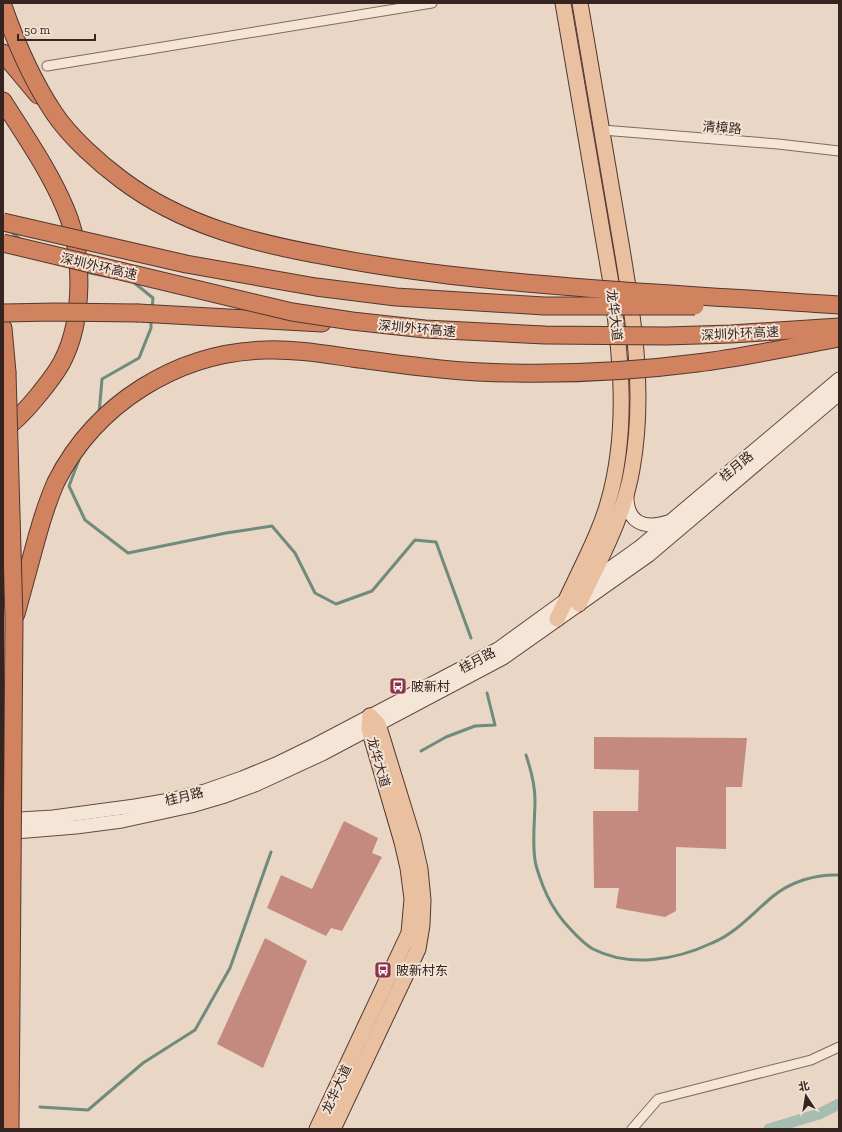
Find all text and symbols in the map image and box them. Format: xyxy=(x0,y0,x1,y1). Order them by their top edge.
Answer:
scale bar xyxy=(18,16,95,42)
text: 50 m xyxy=(24,23,51,37)
street label: 清樟路 xyxy=(702,119,742,136)
street label: 深圳外环高速 xyxy=(59,250,139,283)
street label: 龙华大道 xyxy=(604,288,625,342)
street label: 深圳外环高速 xyxy=(377,318,456,339)
street label: 深圳外环高速 xyxy=(701,324,779,343)
street label: 桂月路 xyxy=(717,448,756,485)
street label: 桂月路 xyxy=(456,645,498,676)
bus stop icon: 陂新村 xyxy=(388,676,408,696)
place label: 陂新村 xyxy=(411,679,450,694)
street label: 龙华大道 xyxy=(364,735,393,789)
street label: 桂月路 xyxy=(163,784,205,808)
bus stop icon: 陂新村东 xyxy=(373,960,393,980)
place label: 陂新村东 xyxy=(396,963,448,978)
street label: 龙华大道 xyxy=(319,1062,354,1116)
north arrow xyxy=(786,1076,826,1116)
text: 北 xyxy=(797,1079,811,1094)

